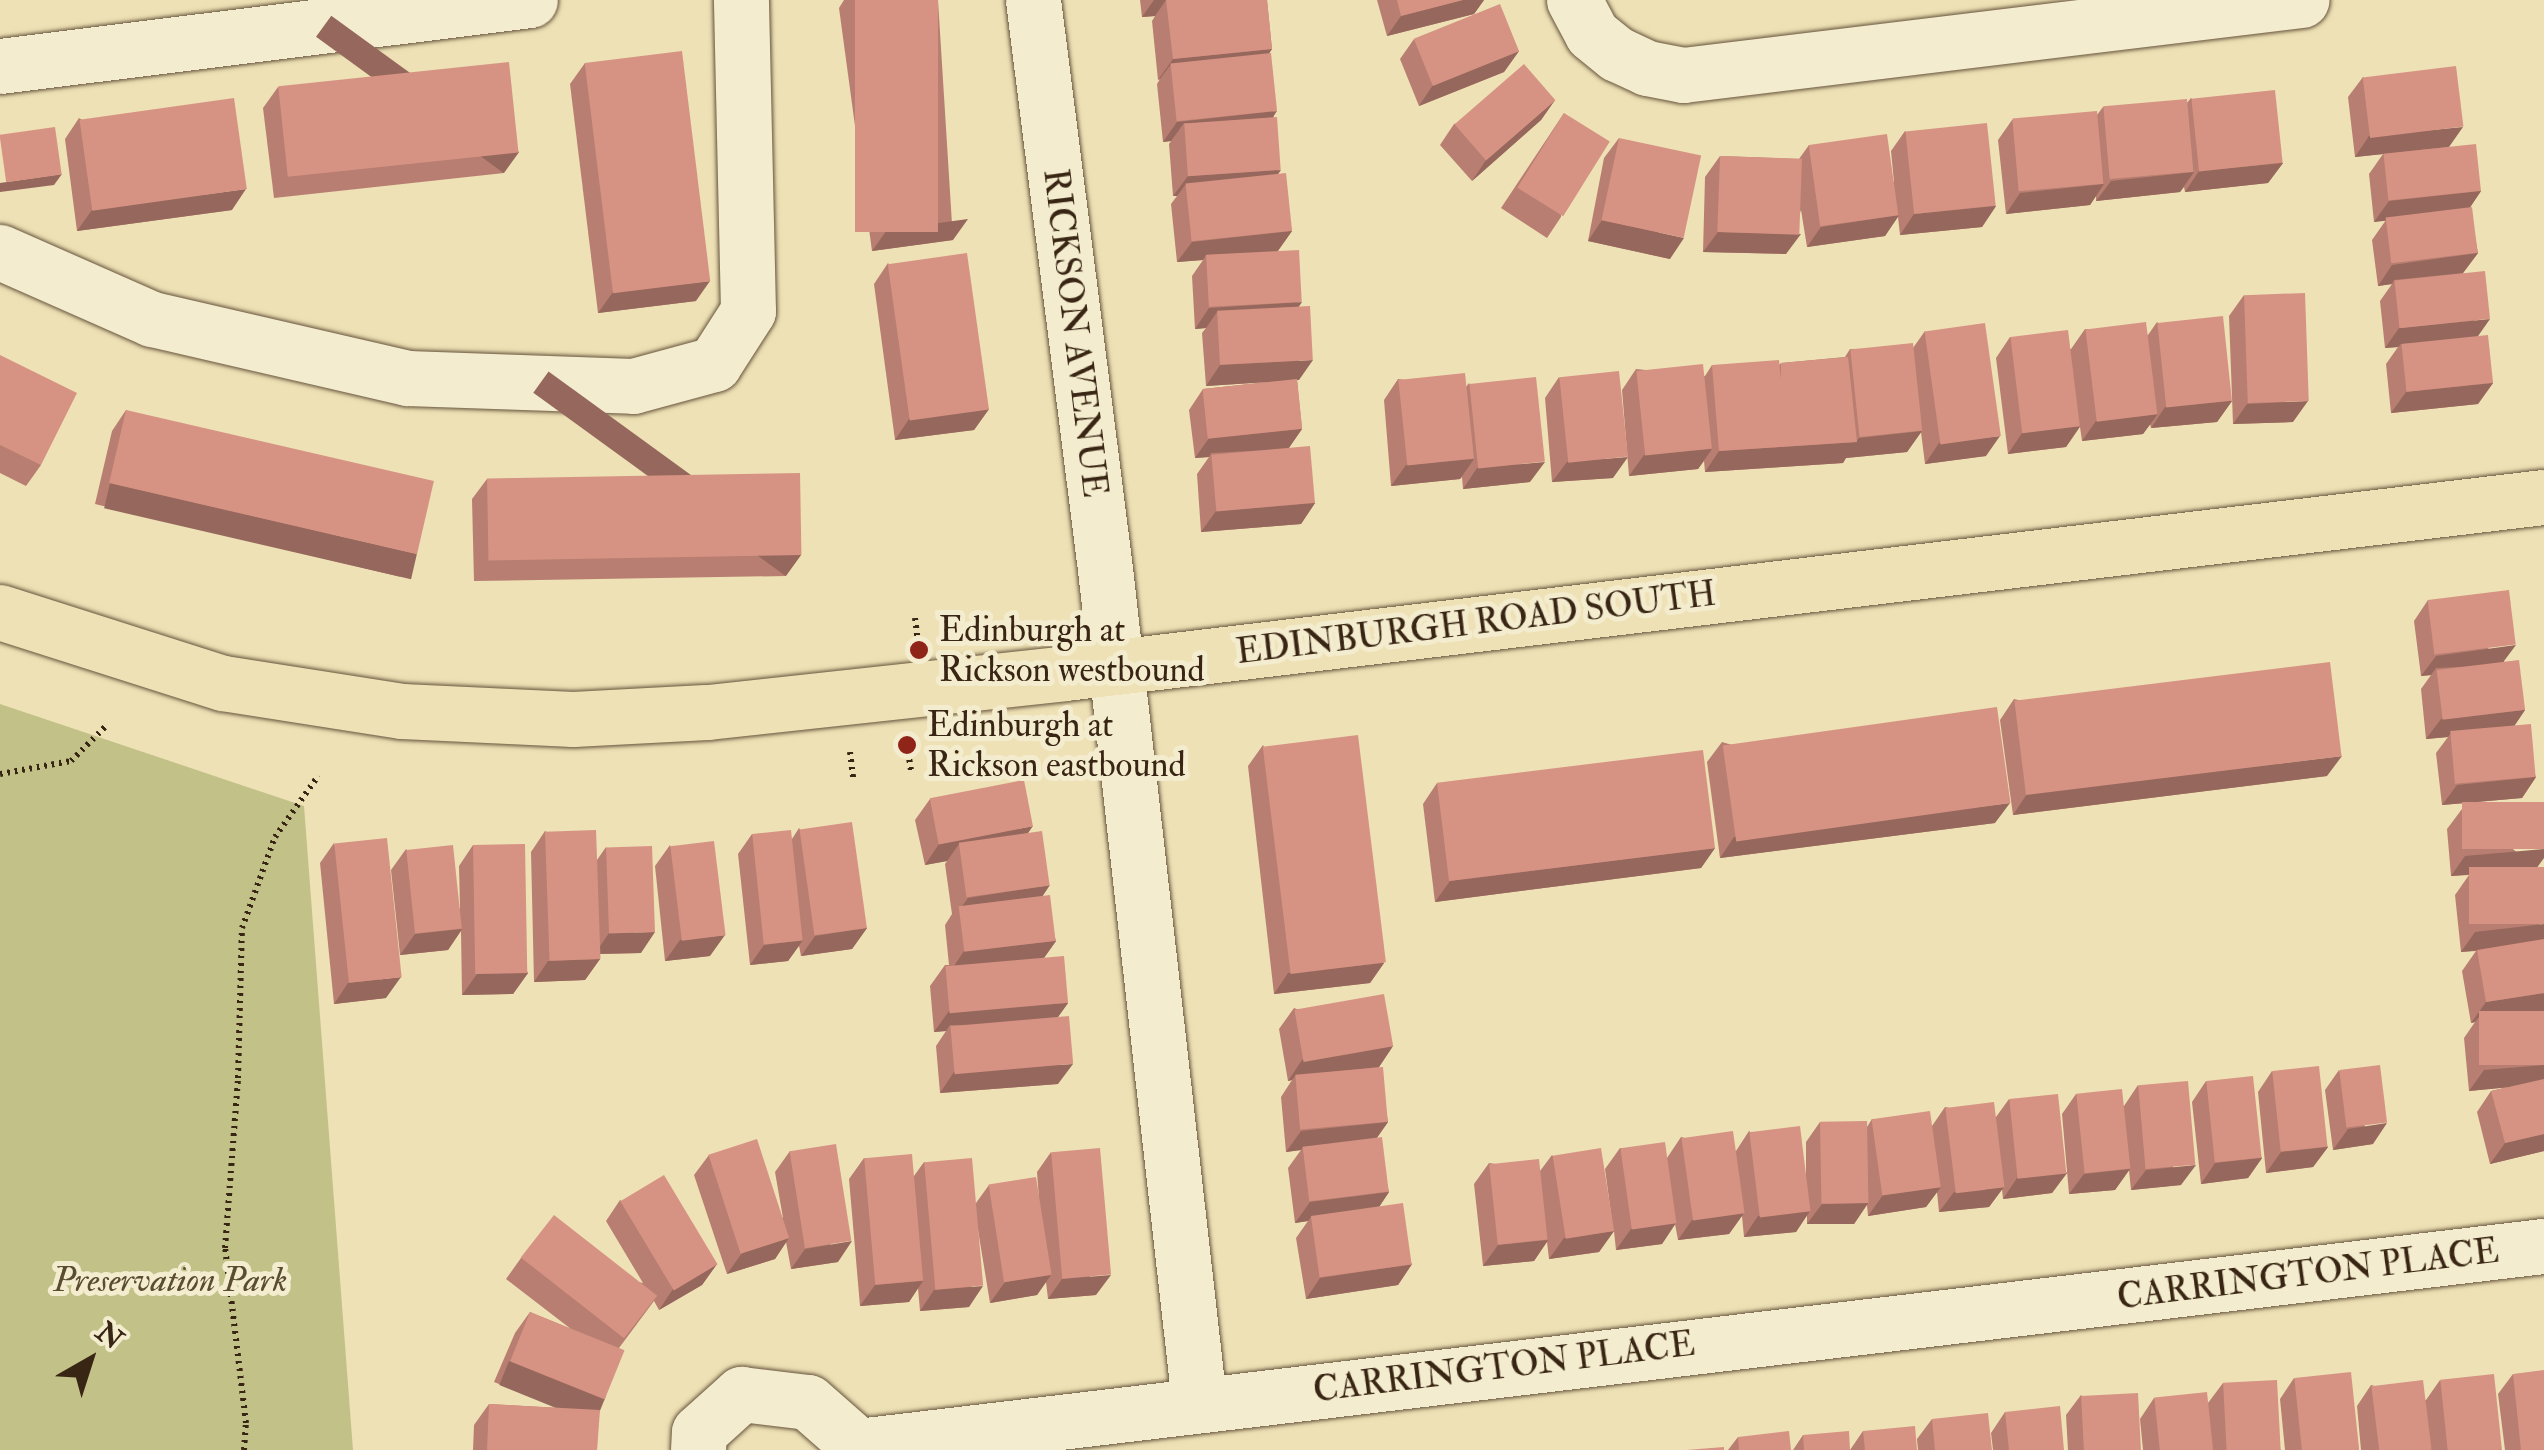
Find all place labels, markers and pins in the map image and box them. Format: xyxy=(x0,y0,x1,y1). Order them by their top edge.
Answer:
place label: Edinburgh at Rickson westbound xyxy=(939,609,1205,691)
marker: Edinburgh at Rickson westbound xyxy=(908,639,930,661)
place label: Edinburgh at Rickson eastbound xyxy=(927,704,1186,786)
marker: Edinburgh at Rickson eastbound xyxy=(896,734,918,756)

